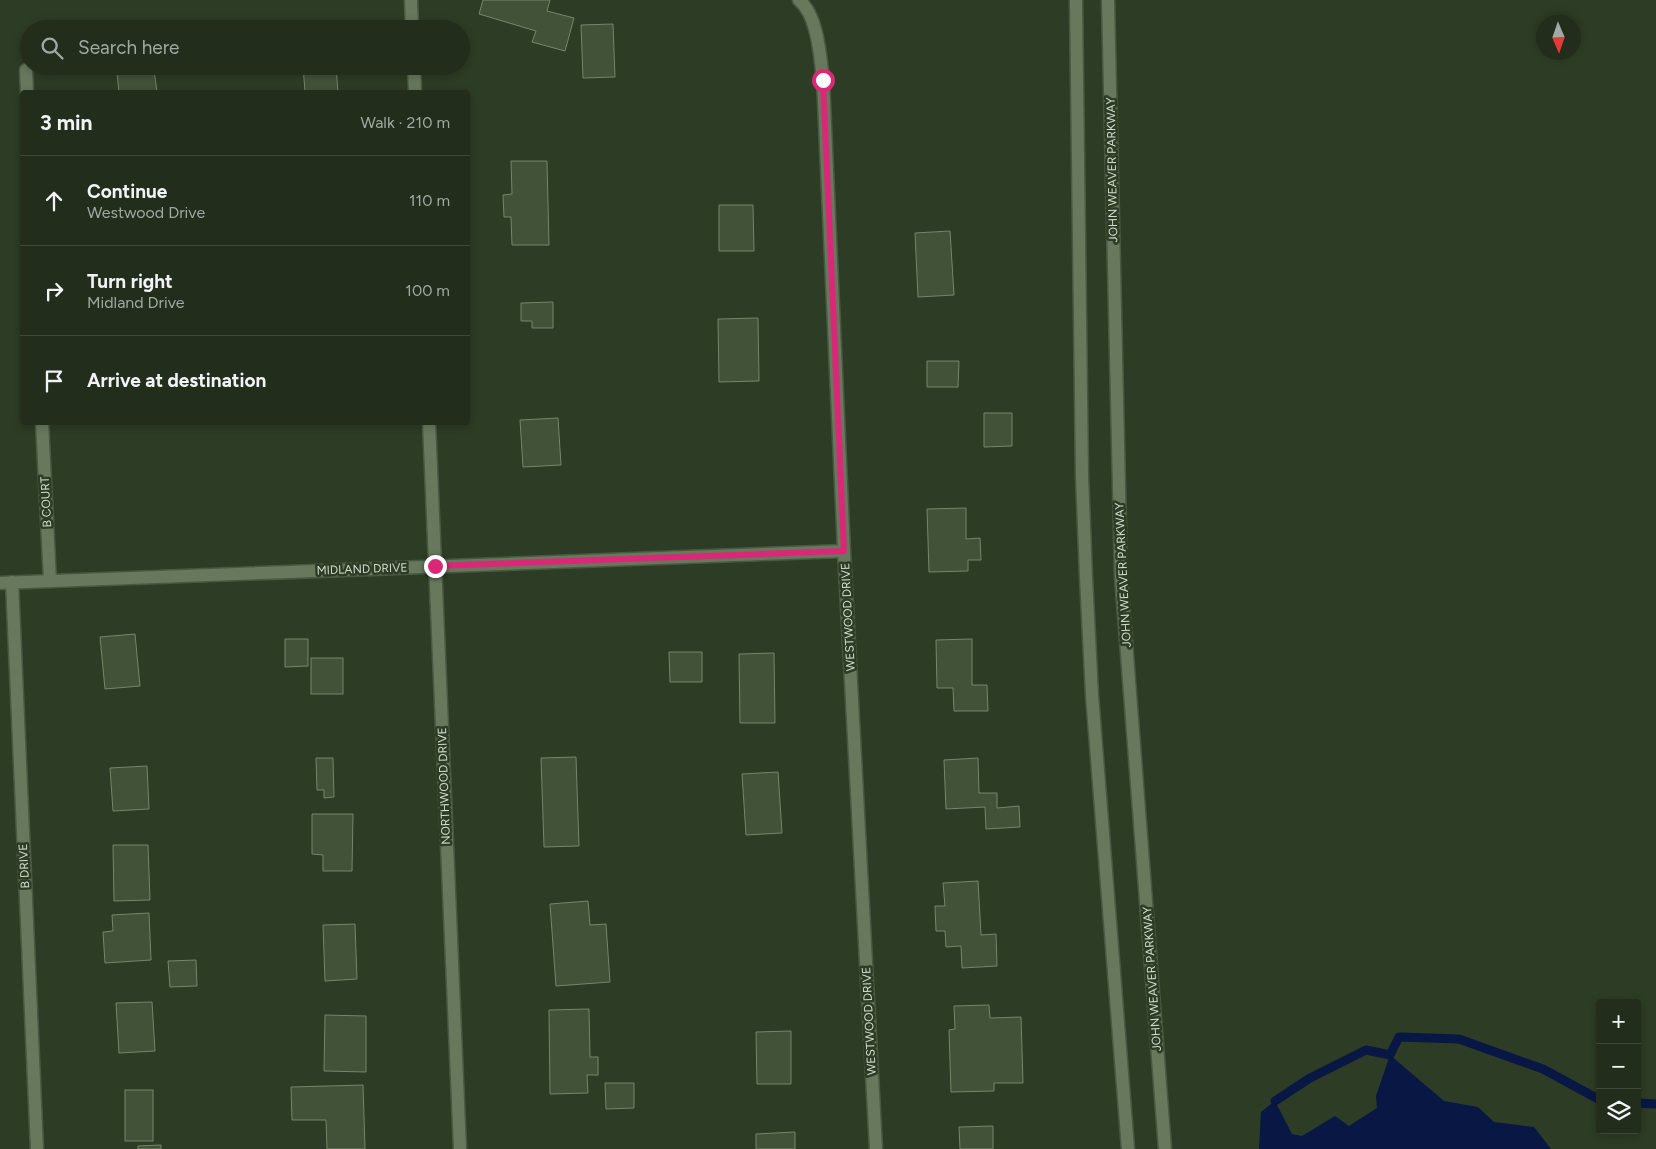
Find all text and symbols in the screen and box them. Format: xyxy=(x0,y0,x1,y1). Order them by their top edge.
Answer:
north arrow xyxy=(1536,15,1581,60)
search box xyxy=(20,20,470,75)
icon: search xyxy=(38,34,66,62)
text: Search here xyxy=(78,36,180,59)
route start xyxy=(812,69,835,92)
street label: JOHN WEAVER PARKWAY xyxy=(1104,97,1120,243)
text: 3 min xyxy=(40,110,92,135)
text: Walk · 210 m xyxy=(361,113,450,132)
text: Continue xyxy=(87,180,167,203)
icon: ahead xyxy=(40,187,68,215)
text: 110 m xyxy=(409,191,450,210)
text: Westwood Drive xyxy=(87,203,205,222)
text: Turn right xyxy=(87,270,173,293)
icon: right xyxy=(40,277,68,305)
text: 100 m xyxy=(405,281,450,300)
text: Midland Drive xyxy=(87,293,185,312)
icon: arrive xyxy=(40,367,68,395)
text: Arrive at destination xyxy=(87,369,266,392)
street label: B COURT xyxy=(38,476,54,528)
street label: JOHN WEAVER PARKWAY xyxy=(1112,501,1134,648)
route end xyxy=(424,555,447,578)
street label: MIDLAND DRIVE xyxy=(316,560,408,578)
street label: WESTWOOD DRIVE xyxy=(838,562,858,672)
street label: NORTHWOOD DRIVE xyxy=(435,727,453,845)
street label: B DRIVE xyxy=(16,843,32,889)
street label: JOHN WEAVER PARKWAY xyxy=(1140,905,1164,1052)
street label: WESTWOOD DRIVE xyxy=(859,966,879,1076)
map controls xyxy=(1596,999,1641,1134)
button: + xyxy=(1596,999,1641,1044)
button: − xyxy=(1596,1044,1641,1089)
button: layers xyxy=(1596,1089,1641,1134)

